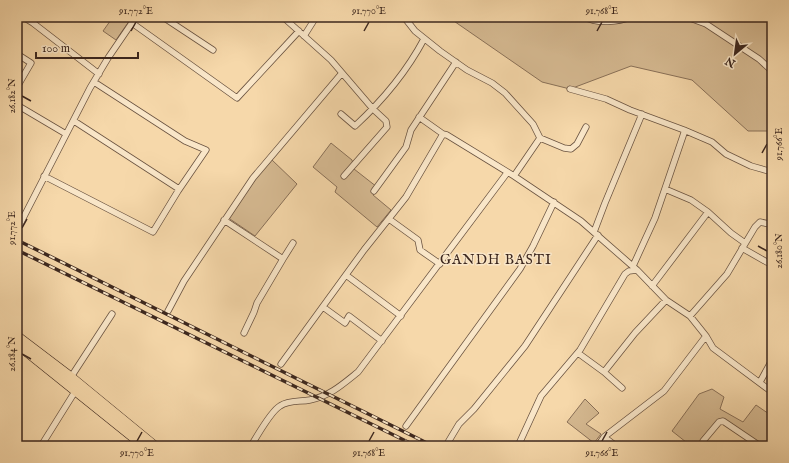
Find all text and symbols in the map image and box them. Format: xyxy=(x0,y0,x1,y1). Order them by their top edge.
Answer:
text: 91.772°E xyxy=(118,5,153,18)
text: 91.770°E xyxy=(351,5,386,18)
text: 91.768°E xyxy=(585,5,618,18)
scale bar xyxy=(36,34,138,60)
north arrow xyxy=(715,34,755,74)
text: 100 m xyxy=(42,41,70,56)
text: N xyxy=(723,53,739,71)
text: 26.182°N xyxy=(6,78,19,114)
text: 91.766°E xyxy=(773,127,786,161)
text: 91.772°E xyxy=(6,211,19,246)
text: 26.180°N xyxy=(773,233,786,269)
district label: GANDH BASTI xyxy=(440,251,552,269)
text: 26.184°N xyxy=(6,336,19,372)
text: 91.770°E xyxy=(119,447,154,460)
text: 91.768°E xyxy=(352,447,385,460)
text: 91.766°E xyxy=(585,447,619,460)

